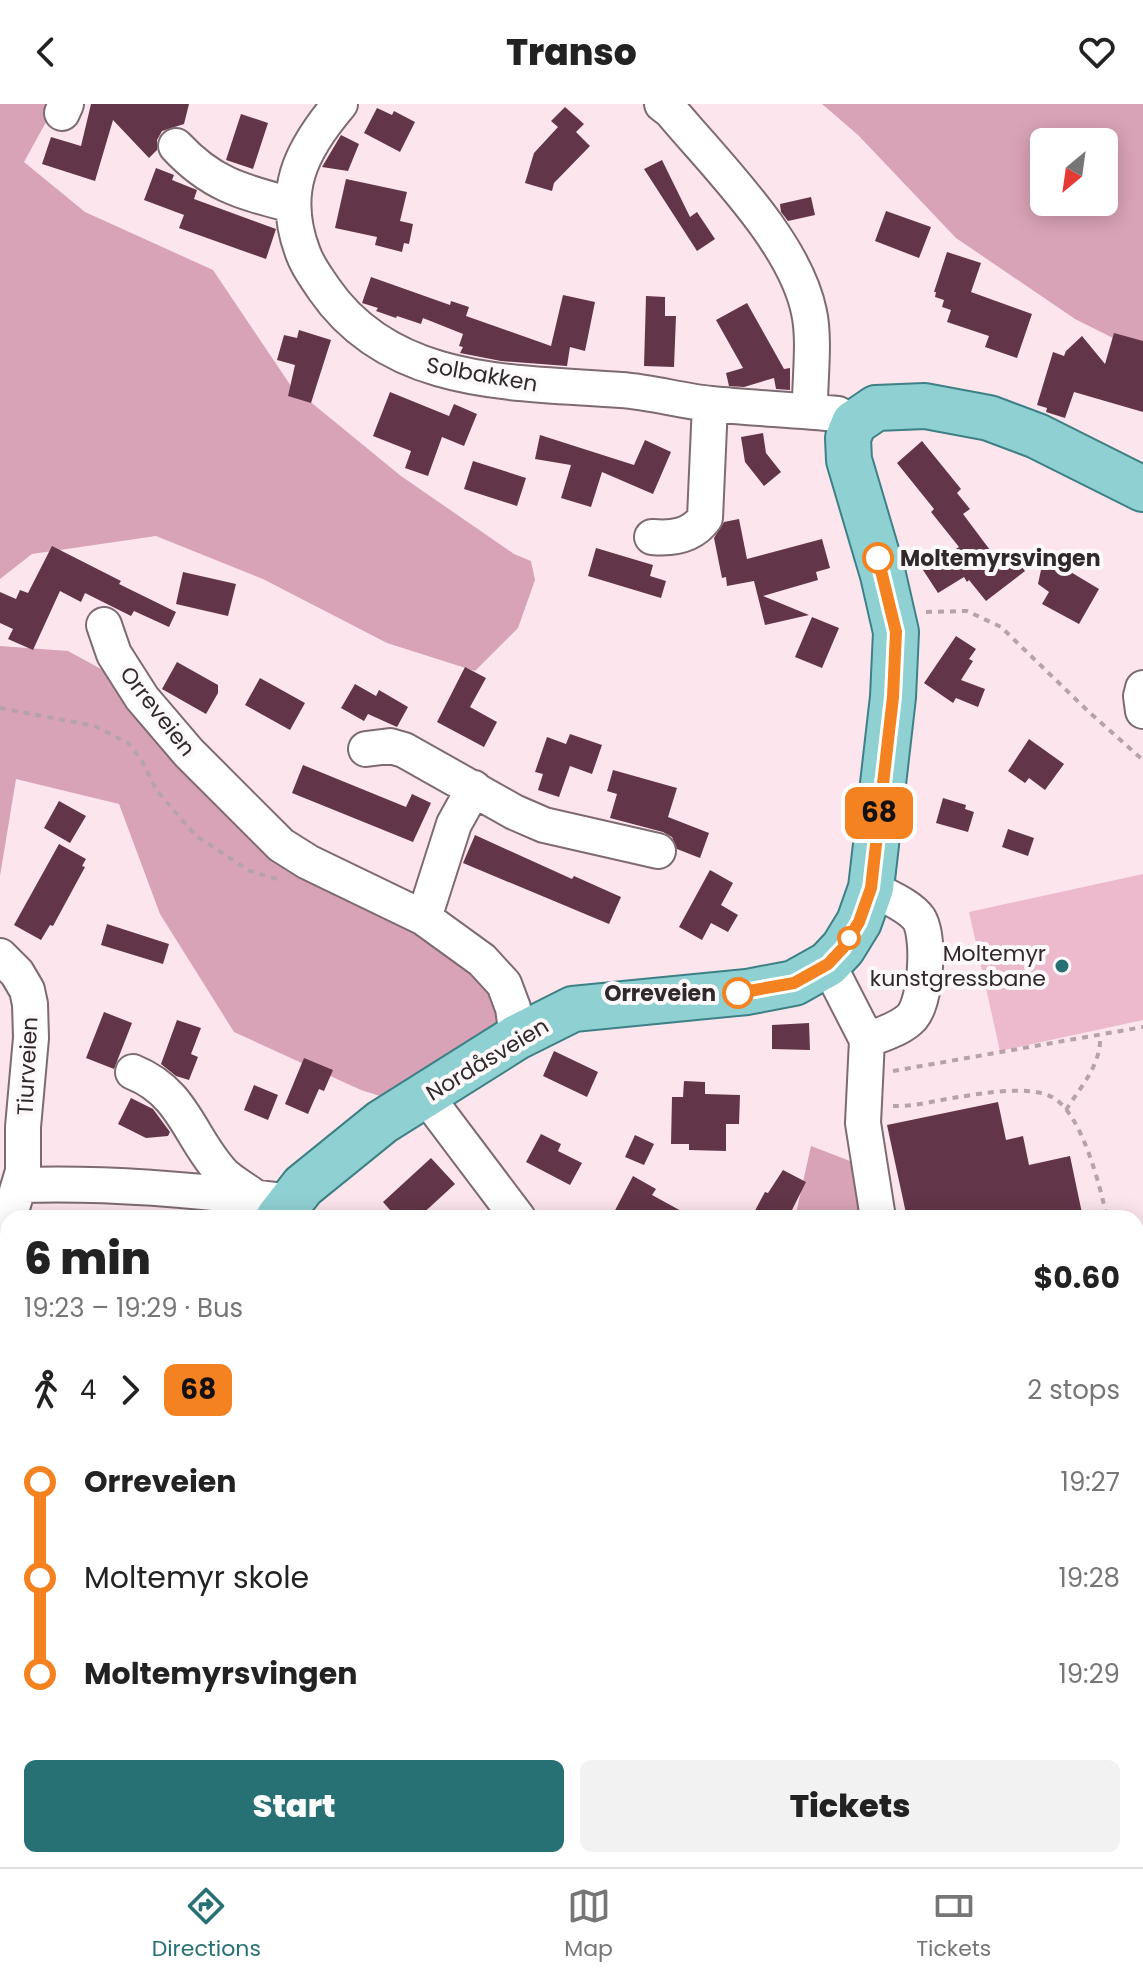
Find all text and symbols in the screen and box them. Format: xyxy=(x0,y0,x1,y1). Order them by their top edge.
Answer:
text: Transo xyxy=(506,27,637,78)
icon: back xyxy=(24,30,68,74)
icon: heart xyxy=(1075,30,1119,74)
north arrow xyxy=(1030,128,1118,216)
map controls xyxy=(1030,128,1118,216)
street label: Solbakken xyxy=(424,349,540,400)
marker: Moltemyrsvingen xyxy=(863,543,893,573)
place label: Moltemyrsvingen xyxy=(900,543,1101,574)
street label: Orreveien xyxy=(113,660,203,763)
line badge: 68 xyxy=(843,787,915,839)
text: 68 xyxy=(861,793,897,832)
unlabelled marker xyxy=(838,927,860,949)
place label: Moltemyr kunstgressbane xyxy=(870,938,1046,994)
marker: Moltemyr kunstgressbane xyxy=(1053,957,1071,975)
place label: Orreveien xyxy=(604,978,716,1009)
marker: Orreveien xyxy=(723,978,753,1008)
street label: Nordåsveien xyxy=(420,1011,554,1108)
street label: Tiurveien xyxy=(9,1016,46,1116)
text: 6 min xyxy=(24,1228,151,1289)
text: $0.60 xyxy=(1034,1256,1120,1299)
text: 19:23 – 19:29 · Bus xyxy=(24,1290,243,1326)
icon: walk xyxy=(24,1368,68,1412)
icon: forward xyxy=(108,1368,152,1412)
text: 68 xyxy=(180,1370,216,1409)
text: 4 xyxy=(80,1372,96,1408)
text: 2 stops xyxy=(1027,1372,1120,1408)
text: Orreveien xyxy=(84,1460,237,1503)
text: 19:27 xyxy=(1061,1464,1120,1500)
text: Moltemyr skole xyxy=(84,1556,309,1599)
text: 19:28 xyxy=(1058,1560,1120,1596)
text: Moltemyrsvingen xyxy=(84,1652,357,1695)
text: 19:29 xyxy=(1058,1656,1120,1692)
button: Start xyxy=(24,1760,564,1852)
button: Tickets xyxy=(580,1760,1120,1852)
tab: Directions xyxy=(152,1884,261,1965)
tab: Map xyxy=(564,1884,613,1965)
tab: Tickets xyxy=(916,1884,991,1965)

